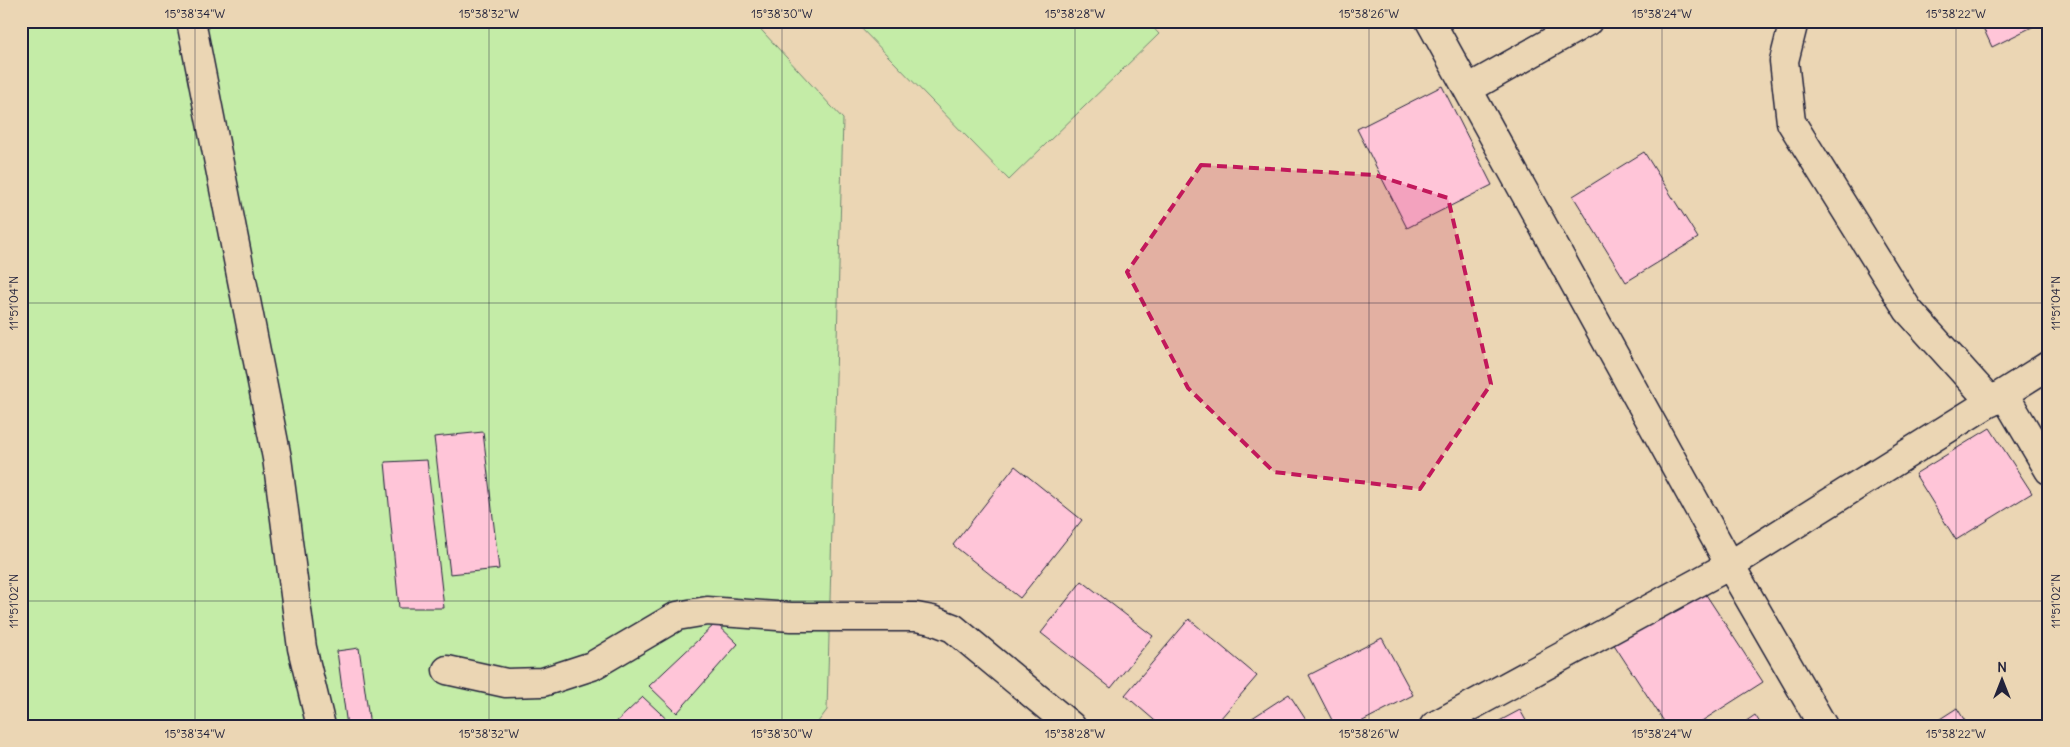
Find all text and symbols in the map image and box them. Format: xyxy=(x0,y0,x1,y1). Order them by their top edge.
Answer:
text: 15°38'34"W xyxy=(165,6,225,21)
text: 15°38'32"W xyxy=(459,6,519,21)
text: 15°38'30"W xyxy=(751,6,813,21)
text: 15°38'28"W xyxy=(1045,6,1105,21)
text: 15°38'26"W xyxy=(1339,6,1399,21)
text: 15°38'24"W xyxy=(1632,6,1692,21)
text: 15°38'22"W xyxy=(1926,6,1986,21)
text: 11°51'04"N xyxy=(6,276,21,330)
text: 11°51'04"N xyxy=(2048,276,2063,330)
text: 11°51'02"N xyxy=(6,574,21,628)
text: 11°51'02"N xyxy=(2048,574,2063,628)
north arrow xyxy=(1978,654,2028,704)
text: N xyxy=(1997,658,2007,676)
text: 15°38'34"W xyxy=(165,726,225,741)
text: 15°38'32"W xyxy=(459,726,519,741)
text: 15°38'30"W xyxy=(751,726,813,741)
text: 15°38'28"W xyxy=(1045,726,1105,741)
text: 15°38'26"W xyxy=(1339,726,1399,741)
text: 15°38'24"W xyxy=(1632,726,1692,741)
text: 15°38'22"W xyxy=(1926,726,1986,741)

